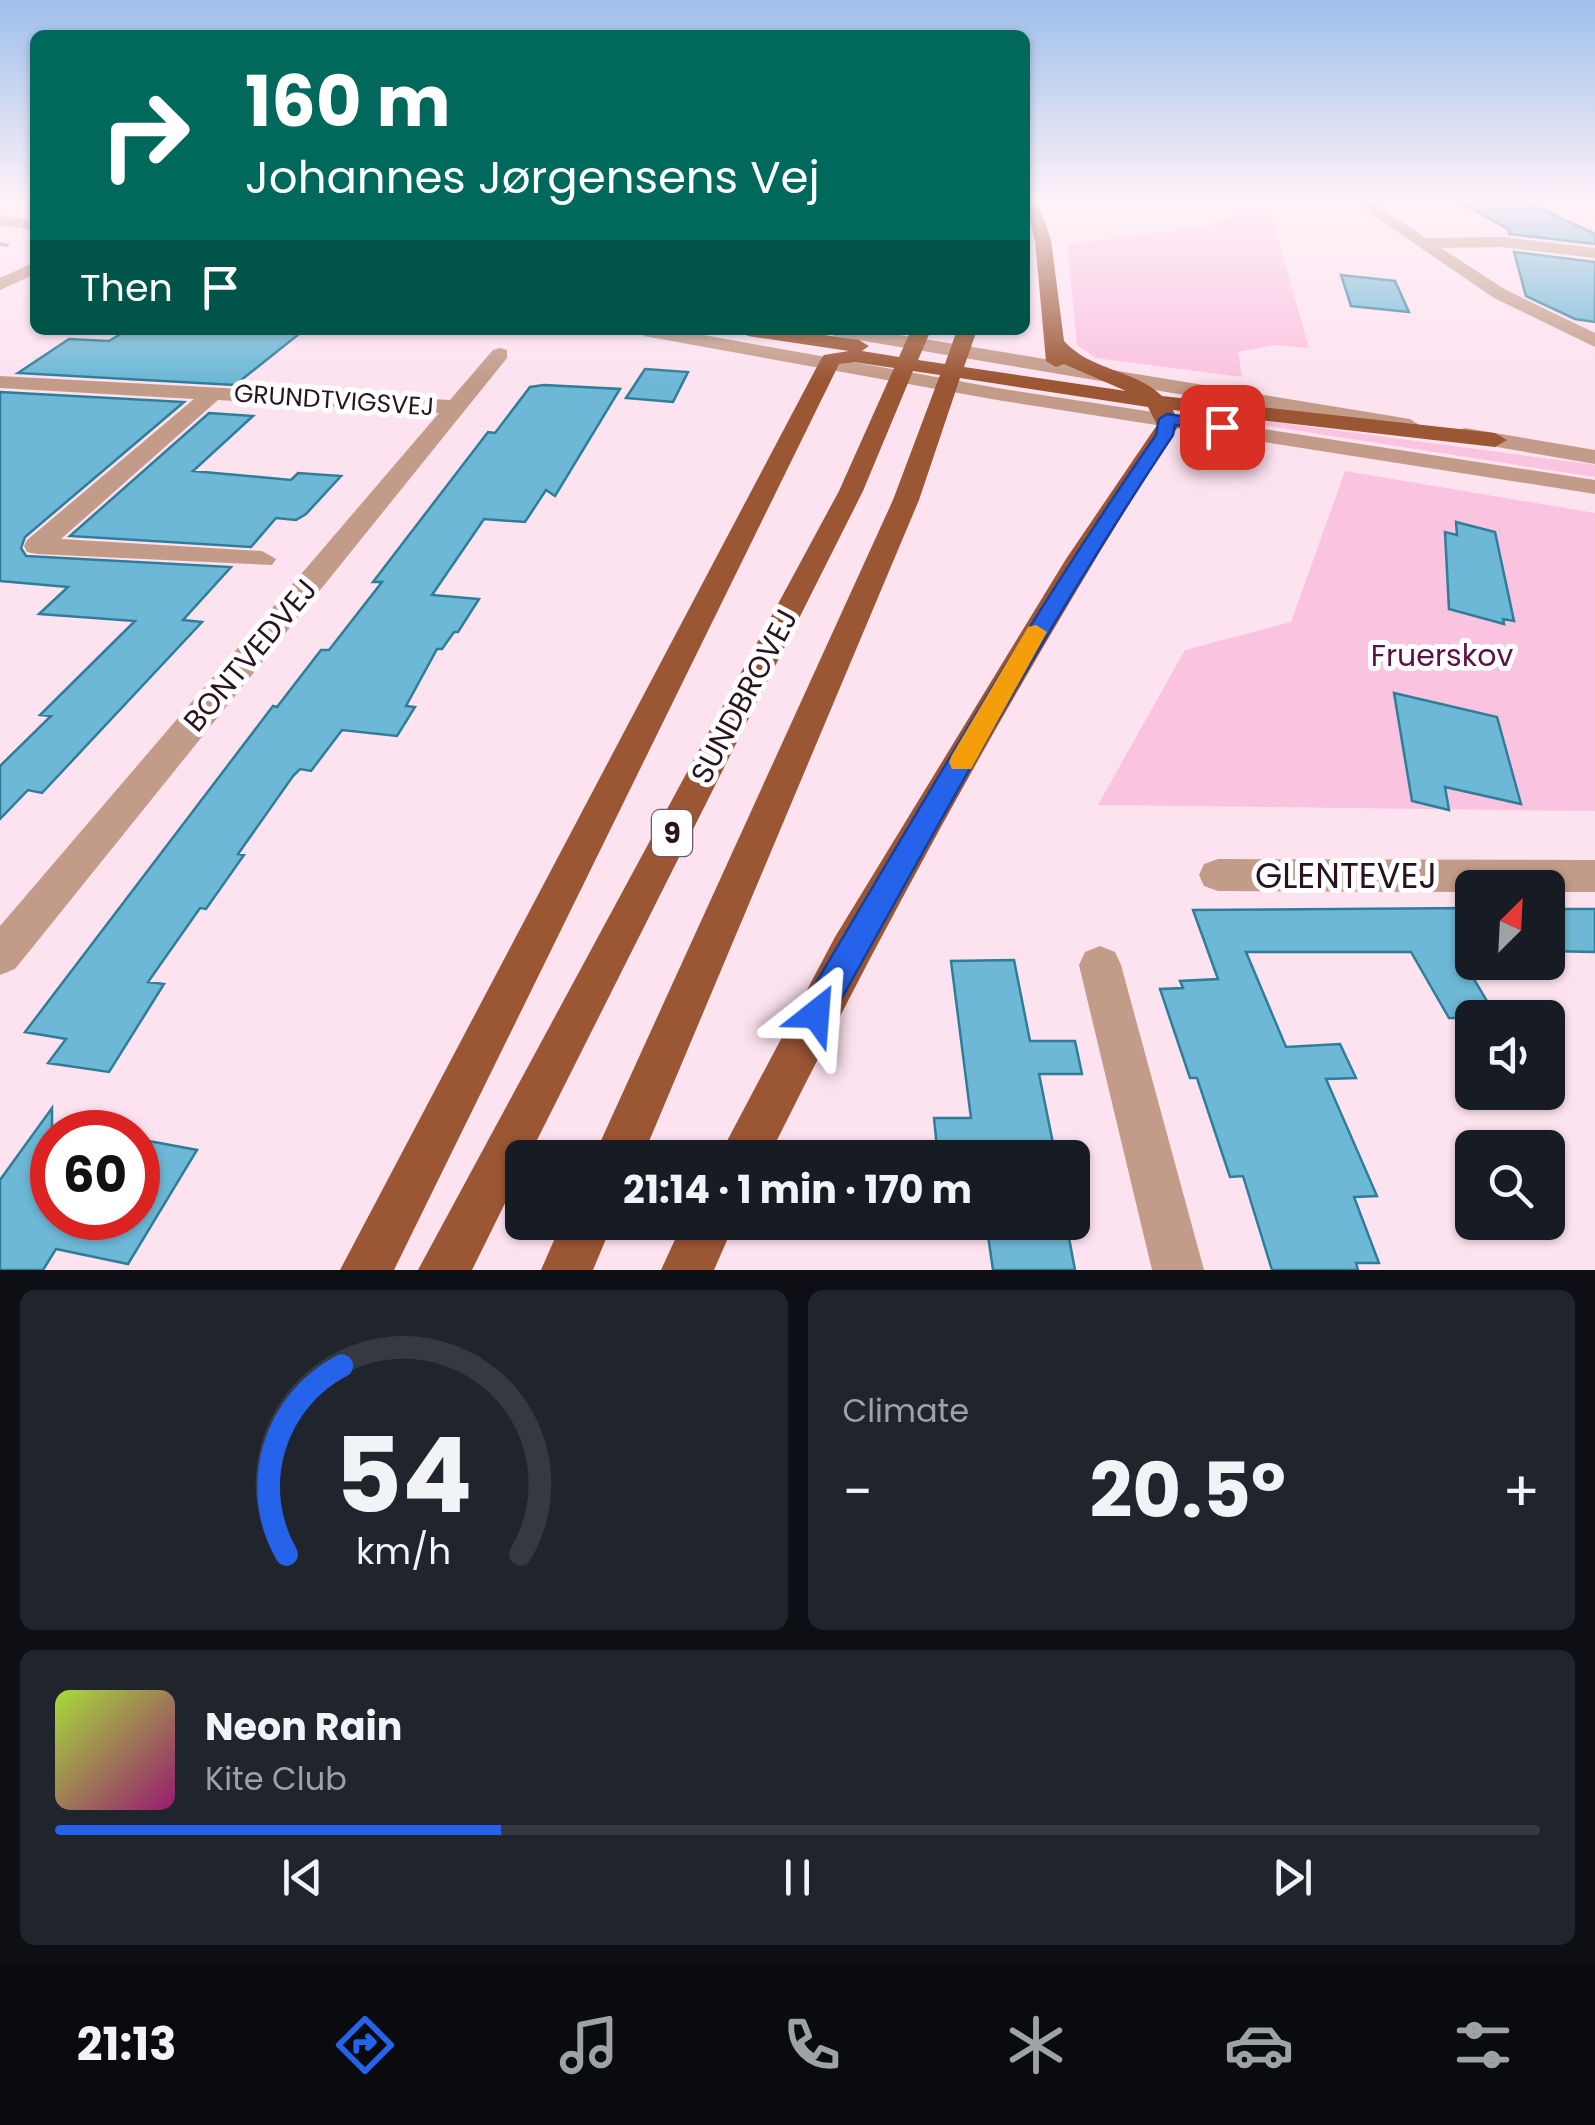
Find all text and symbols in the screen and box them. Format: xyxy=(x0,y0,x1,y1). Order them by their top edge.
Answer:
text: 160 m xyxy=(245,52,451,151)
icon: right xyxy=(80,70,210,200)
text: Johannes Jørgensens Vej xyxy=(245,146,820,209)
icon: arrive xyxy=(193,260,248,315)
text: Then xyxy=(80,261,173,314)
street label: GRUNDTVIGSVEJ xyxy=(233,376,435,424)
pin xyxy=(1180,385,1265,470)
icon: arrive xyxy=(1195,400,1250,455)
street label: BONTVEDVEJ xyxy=(173,569,327,741)
street label: SUNDBROVEJ xyxy=(680,601,808,791)
park label: Fruerskov xyxy=(1371,634,1513,677)
road number: 9 xyxy=(652,810,692,856)
street label: GLENTEVEJ xyxy=(1255,851,1437,900)
north arrow xyxy=(1455,870,1565,980)
map controls xyxy=(1455,870,1565,1240)
position arrow xyxy=(764,962,868,1066)
button: sound xyxy=(1455,1000,1565,1110)
speed limit sign: 60 xyxy=(30,1110,160,1240)
button: search xyxy=(1455,1130,1565,1240)
text: 21:14 · 1 min · 170 m xyxy=(623,1163,972,1216)
text: Climate xyxy=(843,1388,969,1433)
text: 54 xyxy=(335,1403,473,1548)
text: 20.5° xyxy=(1089,1438,1286,1543)
text: − xyxy=(843,1453,873,1530)
text: + xyxy=(1502,1453,1540,1530)
text: km/h xyxy=(356,1526,451,1577)
text: Neon Rain xyxy=(205,1700,402,1753)
text: Kite Club xyxy=(205,1756,347,1801)
icon: previous xyxy=(275,1850,330,1905)
icon: pause xyxy=(770,1850,825,1905)
icon: next xyxy=(1265,1850,1320,1905)
icon: directions xyxy=(330,2010,400,2080)
icon: music xyxy=(554,2010,624,2080)
icon: phone xyxy=(777,2010,847,2080)
icon: climate xyxy=(1001,2010,1071,2080)
icon: car xyxy=(1224,2010,1294,2080)
icon: filters xyxy=(1448,2010,1518,2080)
text: 21:13 xyxy=(77,2013,176,2076)

